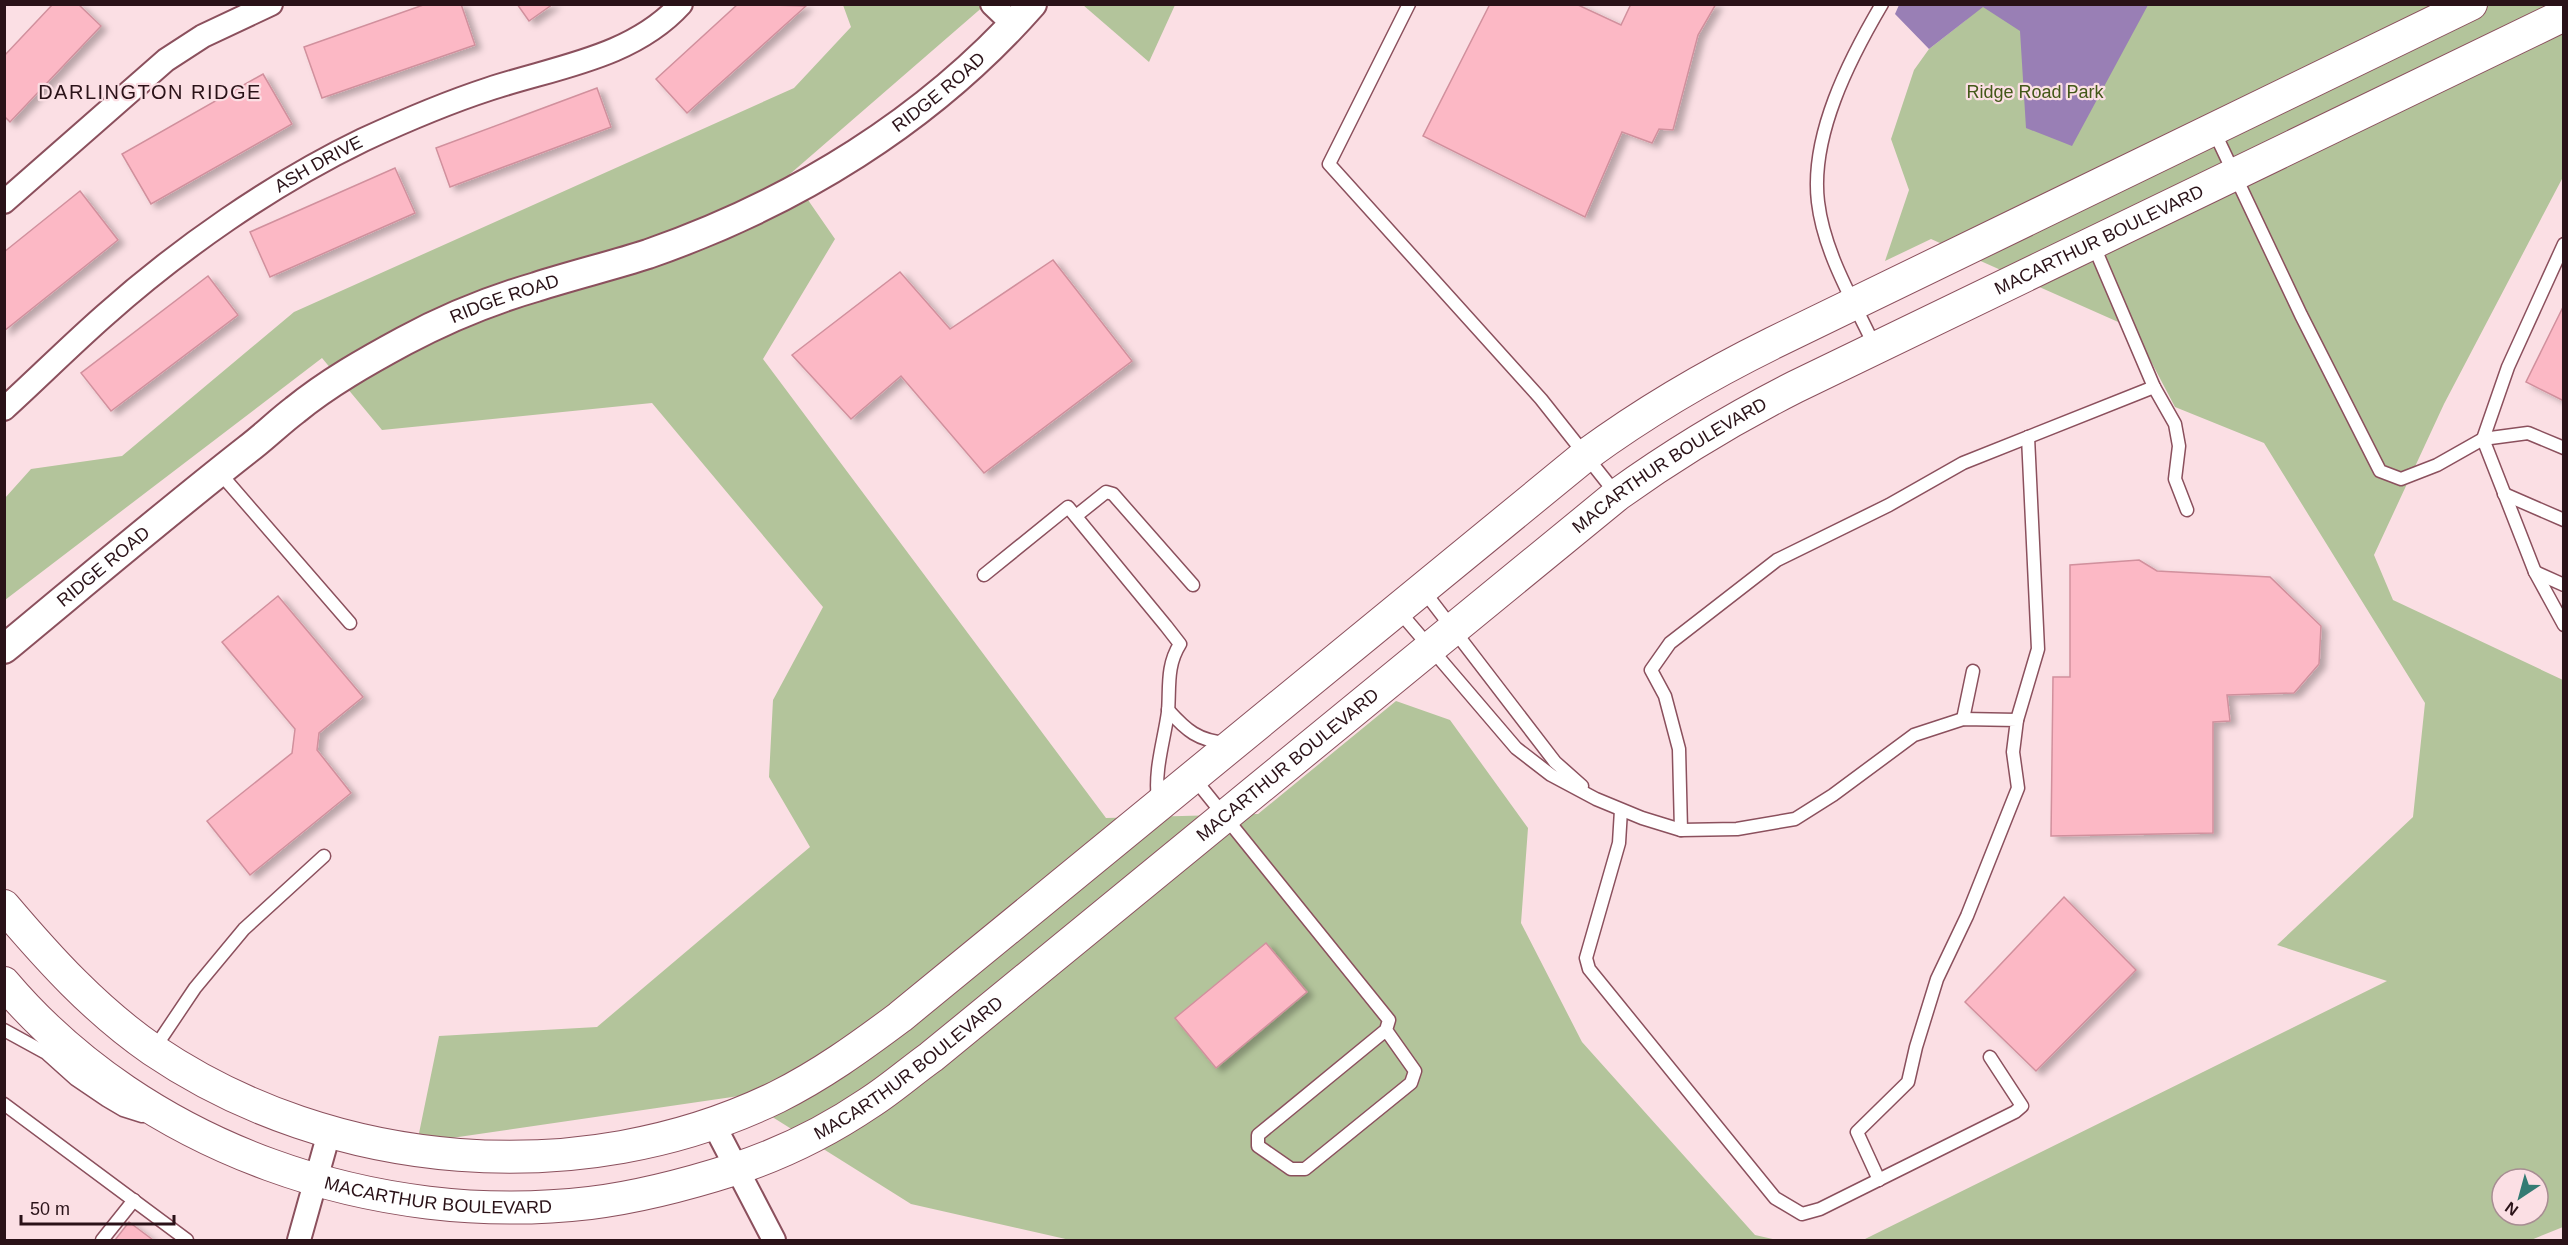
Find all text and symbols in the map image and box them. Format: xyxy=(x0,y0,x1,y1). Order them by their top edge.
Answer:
street label: RIDGE ROAD xyxy=(888,48,989,136)
district label: DARLINGTON RIDGE xyxy=(38,81,262,103)
park label: Ridge Road Park xyxy=(1966,82,2105,102)
street label: ASH DRIVE xyxy=(271,132,366,196)
street label: MACARTHUR BOULEVARD xyxy=(1991,181,2207,299)
street label: RIDGE ROAD xyxy=(447,271,561,327)
street label: MACARTHUR BOULEVARD xyxy=(1568,394,1770,537)
street label: RIDGE ROAD xyxy=(53,522,154,611)
street label: MACARTHUR BOULEVARD xyxy=(1193,684,1383,845)
street label: MACARTHUR BOULEVARD xyxy=(811,992,1007,1144)
north arrow xyxy=(2490,1167,2550,1227)
street label: MACARTHUR BOULEVARD xyxy=(322,1173,553,1218)
scale bar xyxy=(21,1188,174,1226)
text: N xyxy=(2502,1198,2521,1219)
text: 50 m xyxy=(30,1199,70,1219)

